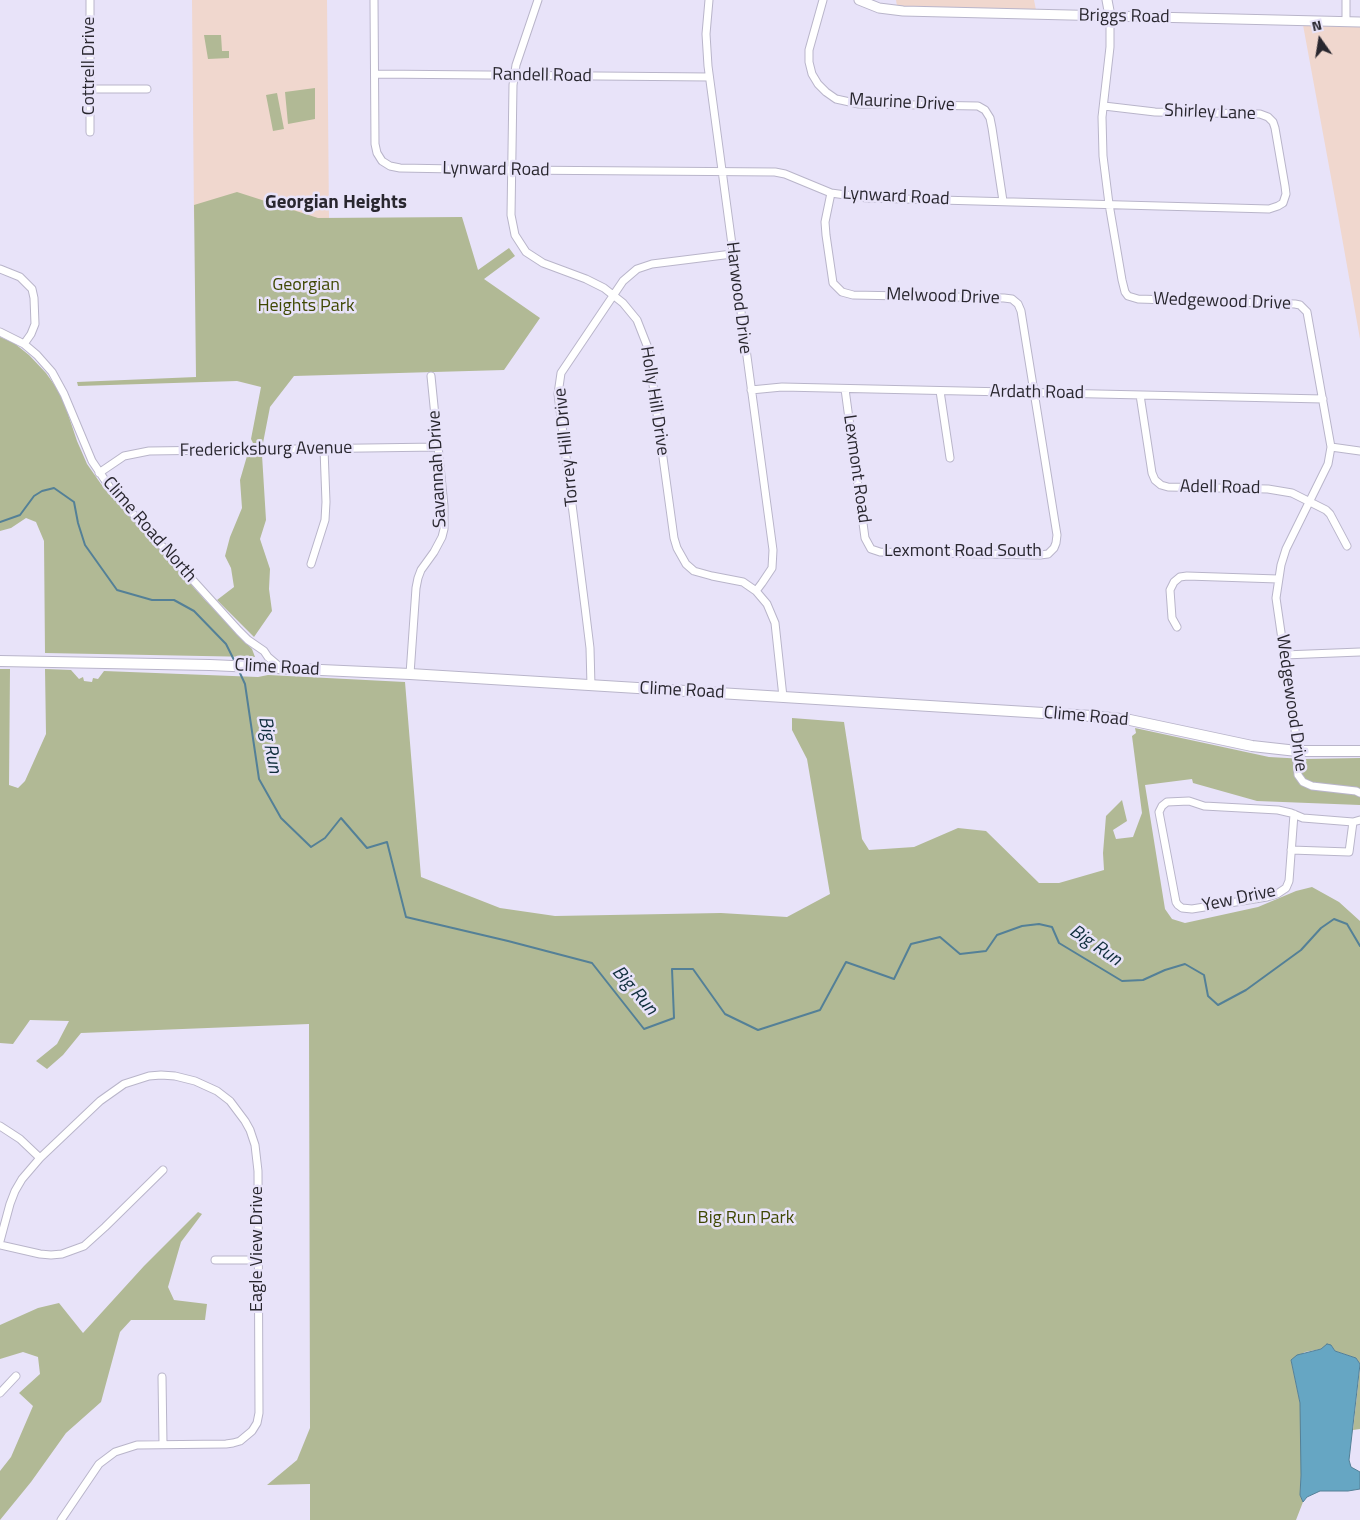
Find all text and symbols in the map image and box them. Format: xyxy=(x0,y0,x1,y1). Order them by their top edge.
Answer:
street label: Briggs Road xyxy=(1078,5,1170,29)
text: N xyxy=(1309,14,1324,36)
north arrow xyxy=(1295,15,1345,65)
street label: Cottrell Drive xyxy=(79,17,101,115)
street label: Randell Road xyxy=(492,64,592,88)
street label: Maurine Drive xyxy=(849,89,955,117)
street label: Shirley Lane xyxy=(1164,101,1256,125)
street label: Lynward Road xyxy=(442,158,550,182)
street label: Lynward Road xyxy=(842,183,950,211)
district label: Georgian Heights xyxy=(265,192,407,214)
street label: Harwood Drive xyxy=(720,241,756,355)
park label: Georgian Heights Park xyxy=(257,275,355,318)
street label: Melwood Drive xyxy=(886,284,1000,310)
street label: Wedgewood Drive xyxy=(1153,289,1291,315)
street label: Holly Hill Drive xyxy=(635,345,673,457)
street label: Ardath Road xyxy=(990,381,1084,405)
street label: Torrey Hill Drive xyxy=(550,387,584,507)
street label: Savannah Drive xyxy=(424,410,452,528)
street label: Lexmont Road xyxy=(838,413,874,525)
street label: Fredericksburg Avenue xyxy=(180,438,352,462)
street label: Clime Road North xyxy=(97,473,201,587)
street label: Adell Road xyxy=(1180,476,1260,500)
street label: Lexmont Road South xyxy=(884,541,1042,563)
street label: Wedgewood Drive xyxy=(1271,633,1311,773)
street label: Clime Road xyxy=(234,655,320,681)
street label: Clime Road xyxy=(639,678,725,704)
street label: Clime Road xyxy=(1043,703,1129,731)
water label: Big Run xyxy=(252,715,286,775)
street label: Yew Drive xyxy=(1200,881,1278,917)
water label: Big Run xyxy=(1065,920,1125,972)
water label: Big Run xyxy=(607,962,661,1020)
street label: Eagle View Drive xyxy=(247,1186,269,1312)
park label: Big Run Park xyxy=(698,1208,794,1230)

